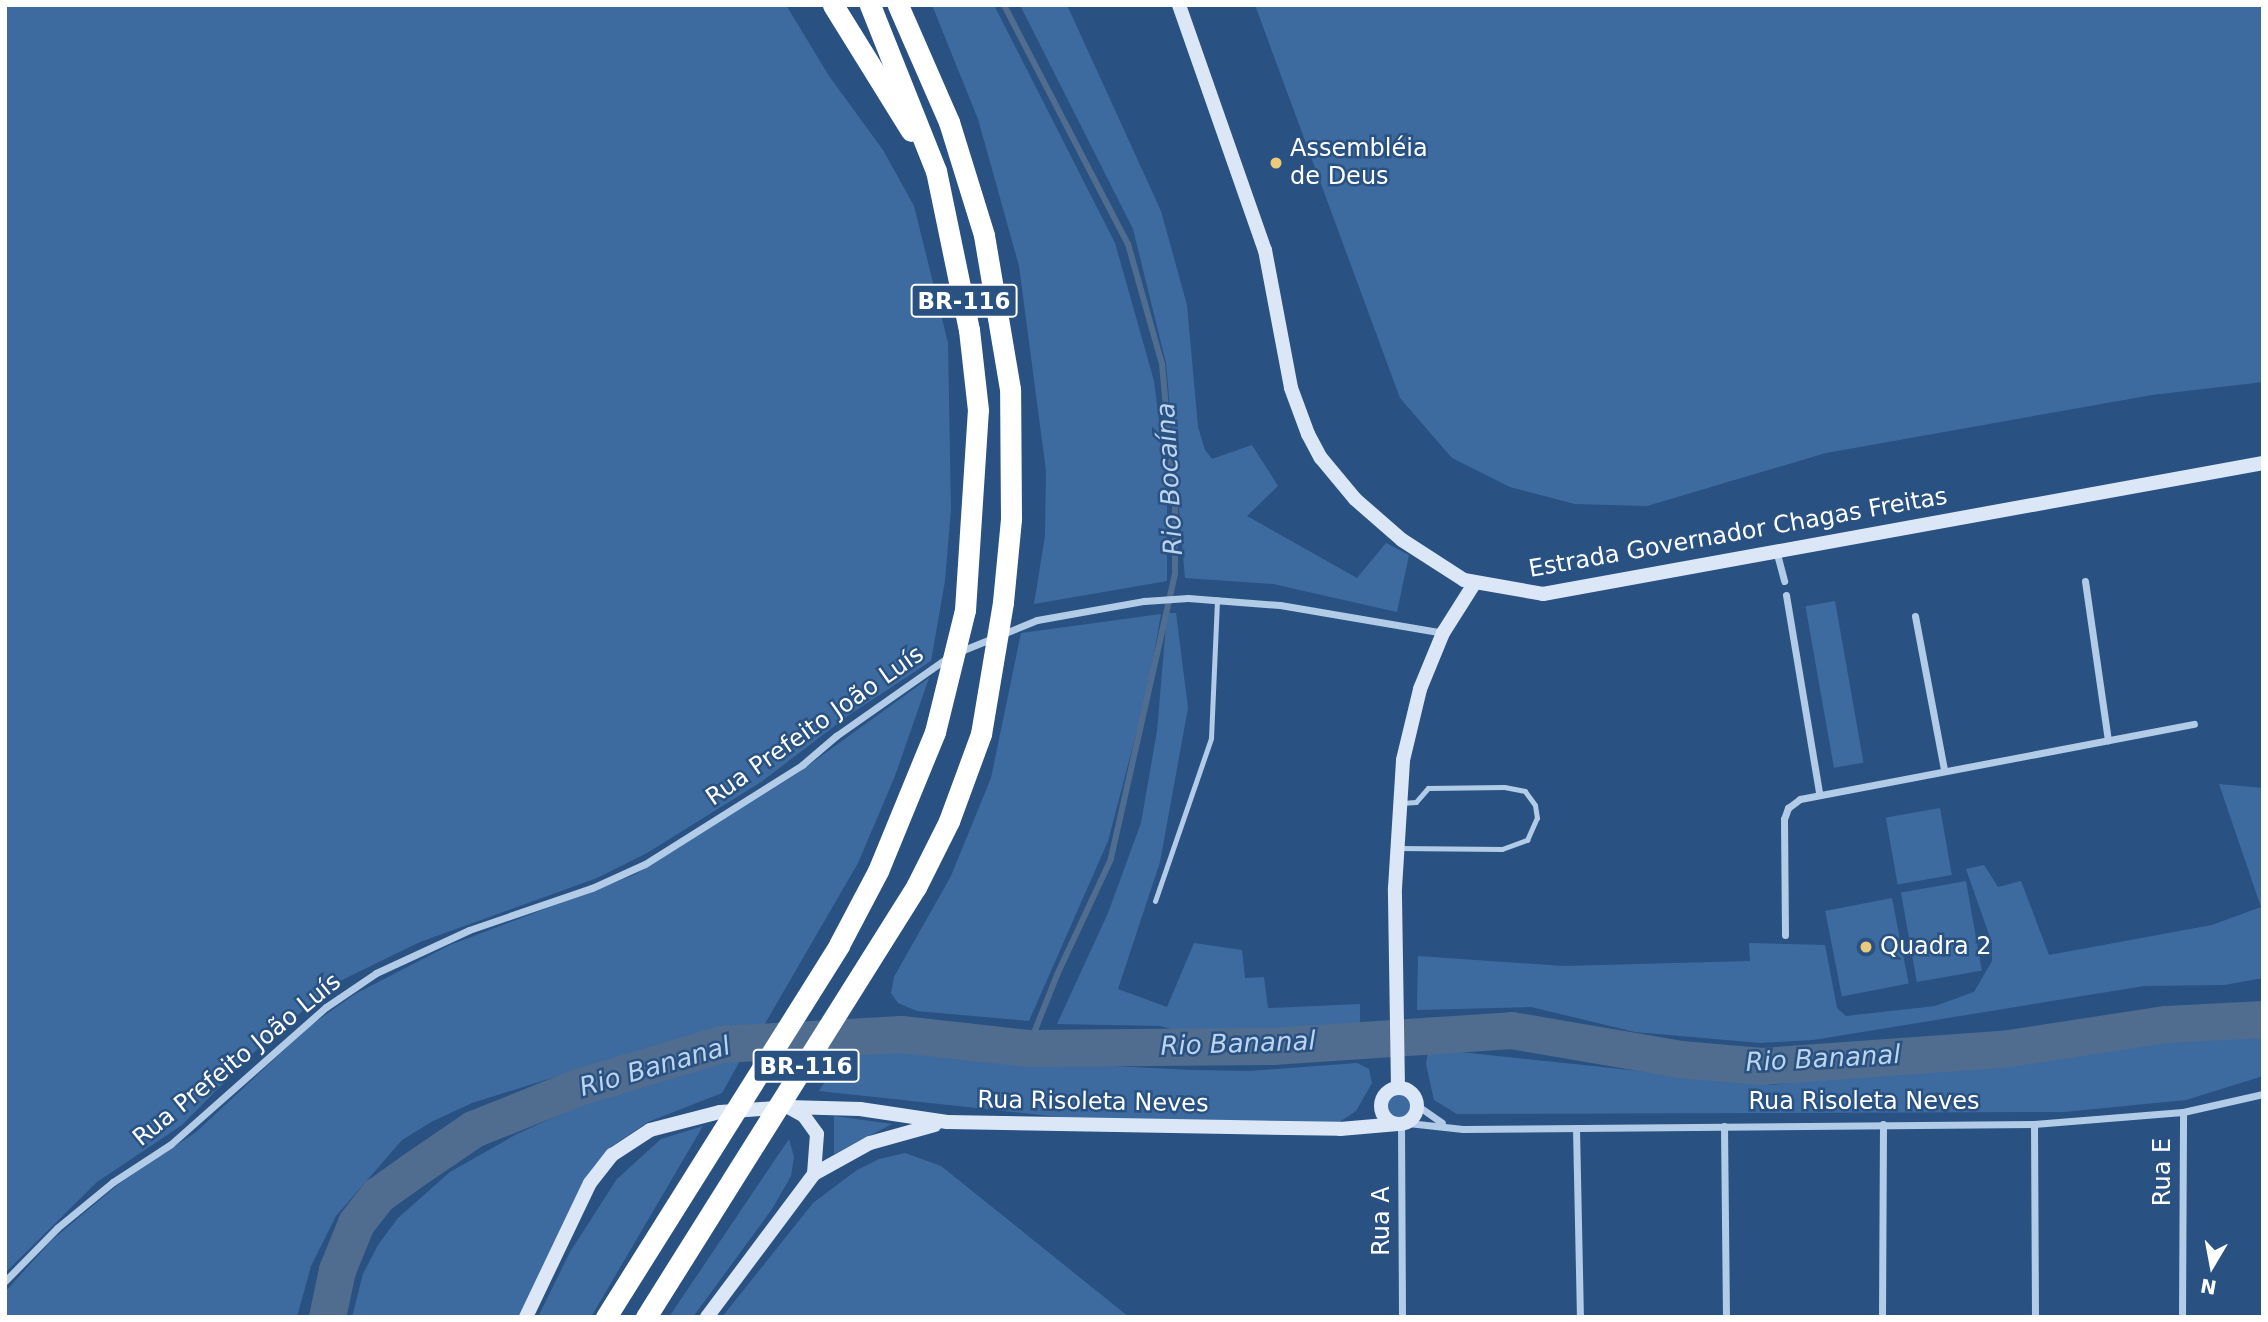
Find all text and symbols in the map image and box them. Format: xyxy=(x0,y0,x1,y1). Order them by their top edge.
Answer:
place label: Assembléia de Deus xyxy=(1290,135,1428,191)
marker: Assembléia de Deus xyxy=(1268,155,1284,171)
road number: BR-116 xyxy=(910,282,1018,320)
water label: Rio Bocaína xyxy=(1150,402,1190,556)
street label: Estrada Governador Chagas Freitas xyxy=(1526,482,1950,584)
street label: Rua Prefeito João Luís xyxy=(701,640,929,812)
place label: Quadra 2 xyxy=(1880,933,1992,961)
marker: Quadra 2 xyxy=(1858,939,1874,955)
street label: Rua Prefeito João Luís xyxy=(127,967,347,1153)
water label: Rio Bananal xyxy=(1160,1026,1316,1062)
water label: Rio Bananal xyxy=(576,1031,734,1103)
water label: Rio Bananal xyxy=(1745,1039,1901,1079)
road number: BR-116 xyxy=(752,1046,860,1086)
street label: Rua Risoleta Neves xyxy=(977,1086,1209,1118)
street label: Rua Risoleta Neves xyxy=(1748,1088,1980,1116)
street label: Rua E xyxy=(2149,1138,2177,1206)
street label: Rua A xyxy=(1368,1186,1396,1256)
north arrow xyxy=(2177,1231,2247,1301)
text: N xyxy=(2199,1274,2218,1299)

